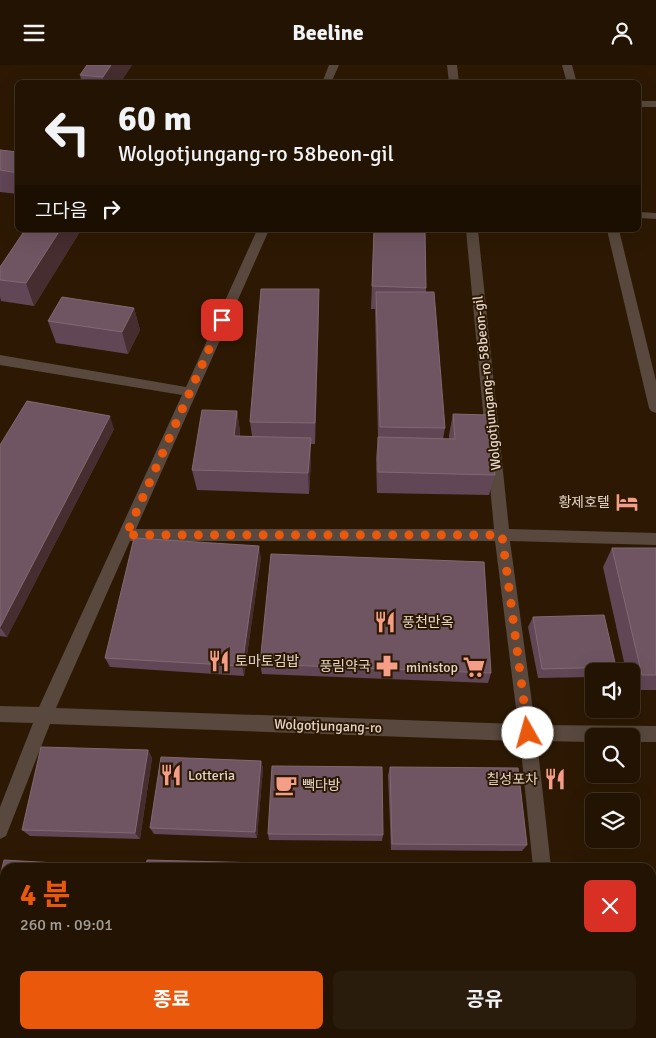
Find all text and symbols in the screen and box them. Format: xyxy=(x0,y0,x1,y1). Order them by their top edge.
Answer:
icon: menu xyxy=(20,19,48,47)
text: Beeline xyxy=(292,19,364,46)
icon: person xyxy=(608,19,636,47)
text: 60 m xyxy=(118,97,192,140)
icon: left xyxy=(35,100,100,165)
text: Wolgotjungang-ro 58beon-gil xyxy=(118,140,394,167)
icon: right xyxy=(97,195,125,223)
text: 그다음 xyxy=(35,199,87,223)
street label: Wolgotjungang-ro 58beon-gil xyxy=(469,295,505,471)
pin xyxy=(201,299,243,341)
icon: arrive xyxy=(208,306,236,334)
hotel icon: 황제호텔 xyxy=(614,489,640,515)
place label: 황제호텔 xyxy=(558,494,610,511)
restaurant icon: 풍천만옥 xyxy=(372,609,398,635)
place label: 풍천만옥 xyxy=(402,614,454,631)
restaurant icon: 토마토김밥 xyxy=(206,648,232,674)
place label: 토마토김밥 xyxy=(235,653,300,670)
pharmacy icon: 풍림약국 xyxy=(374,653,400,679)
supermarket icon: ministop xyxy=(461,654,487,680)
place label: 풍림약국 xyxy=(319,658,371,675)
place label: ministop xyxy=(406,659,458,676)
map controls xyxy=(585,663,640,848)
button: sound xyxy=(585,663,640,718)
position arrow xyxy=(501,706,553,758)
street label: Wolgotjungang-ro xyxy=(274,716,382,736)
button: search xyxy=(585,728,640,783)
restaurant icon: Lotteria xyxy=(158,762,184,788)
restaurant icon: 칠성포차 xyxy=(542,766,568,792)
place label: Lotteria xyxy=(188,767,235,784)
place label: 칠성포차 xyxy=(486,771,538,788)
cafe icon: 빽다방 xyxy=(273,772,299,798)
place label: 빽다방 xyxy=(302,777,341,794)
button: layers xyxy=(585,793,640,848)
text: 4 분 xyxy=(20,877,70,914)
button: close xyxy=(584,880,636,932)
text: 260 m · 09:01 xyxy=(20,915,113,935)
button: 종료 xyxy=(20,971,323,1029)
button: 공유 xyxy=(333,971,636,1029)

